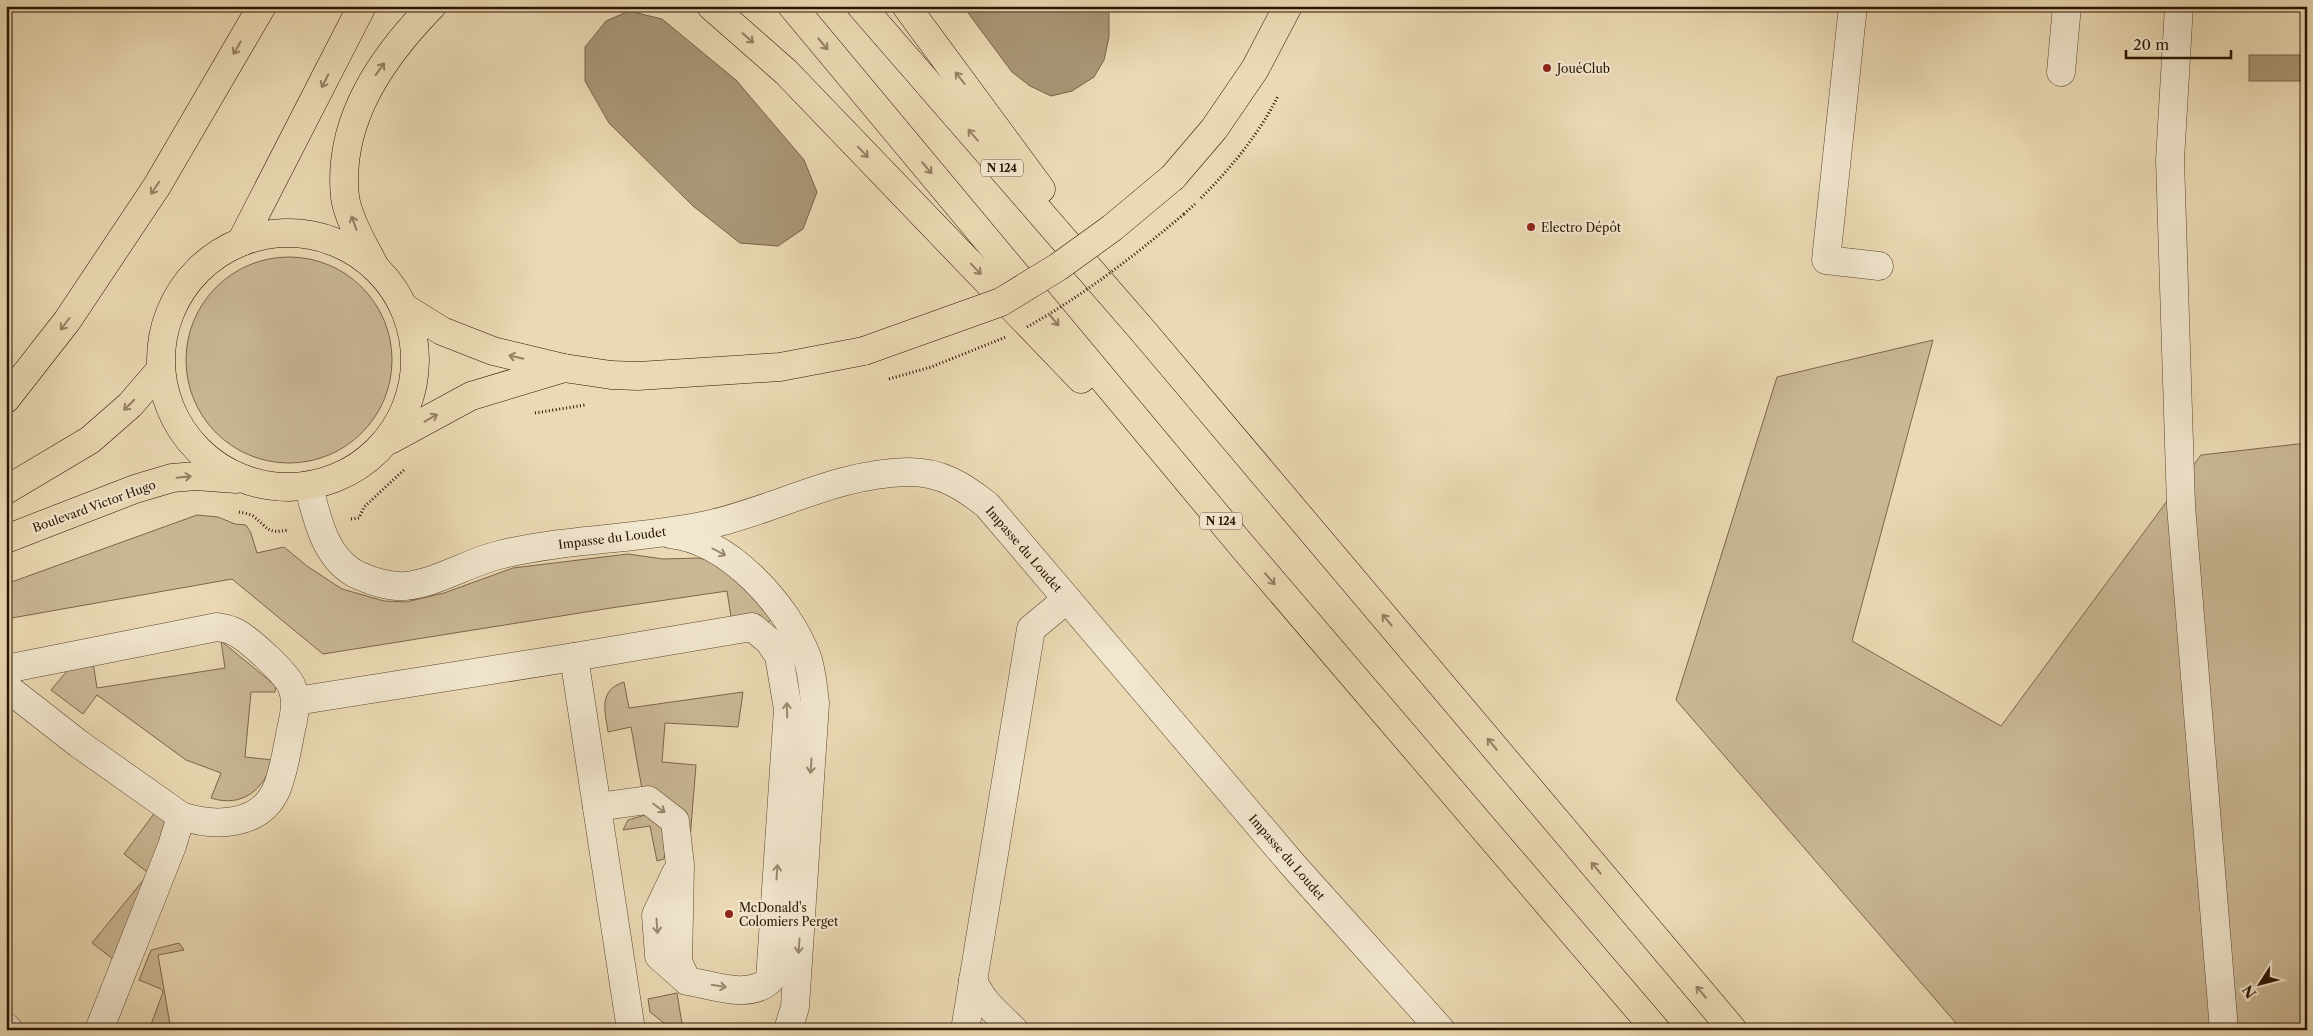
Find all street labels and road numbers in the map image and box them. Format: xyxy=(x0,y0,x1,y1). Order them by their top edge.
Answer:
road number: N 124 xyxy=(981,160,1023,177)
street label: Boulevard Victor Hugo xyxy=(30,477,158,535)
street label: Impasse du Loudet xyxy=(983,503,1066,595)
road number: N 124 xyxy=(1200,512,1242,530)
street label: Impasse du Loudet xyxy=(557,524,668,552)
street label: Impasse du Loudet xyxy=(1246,811,1329,903)

